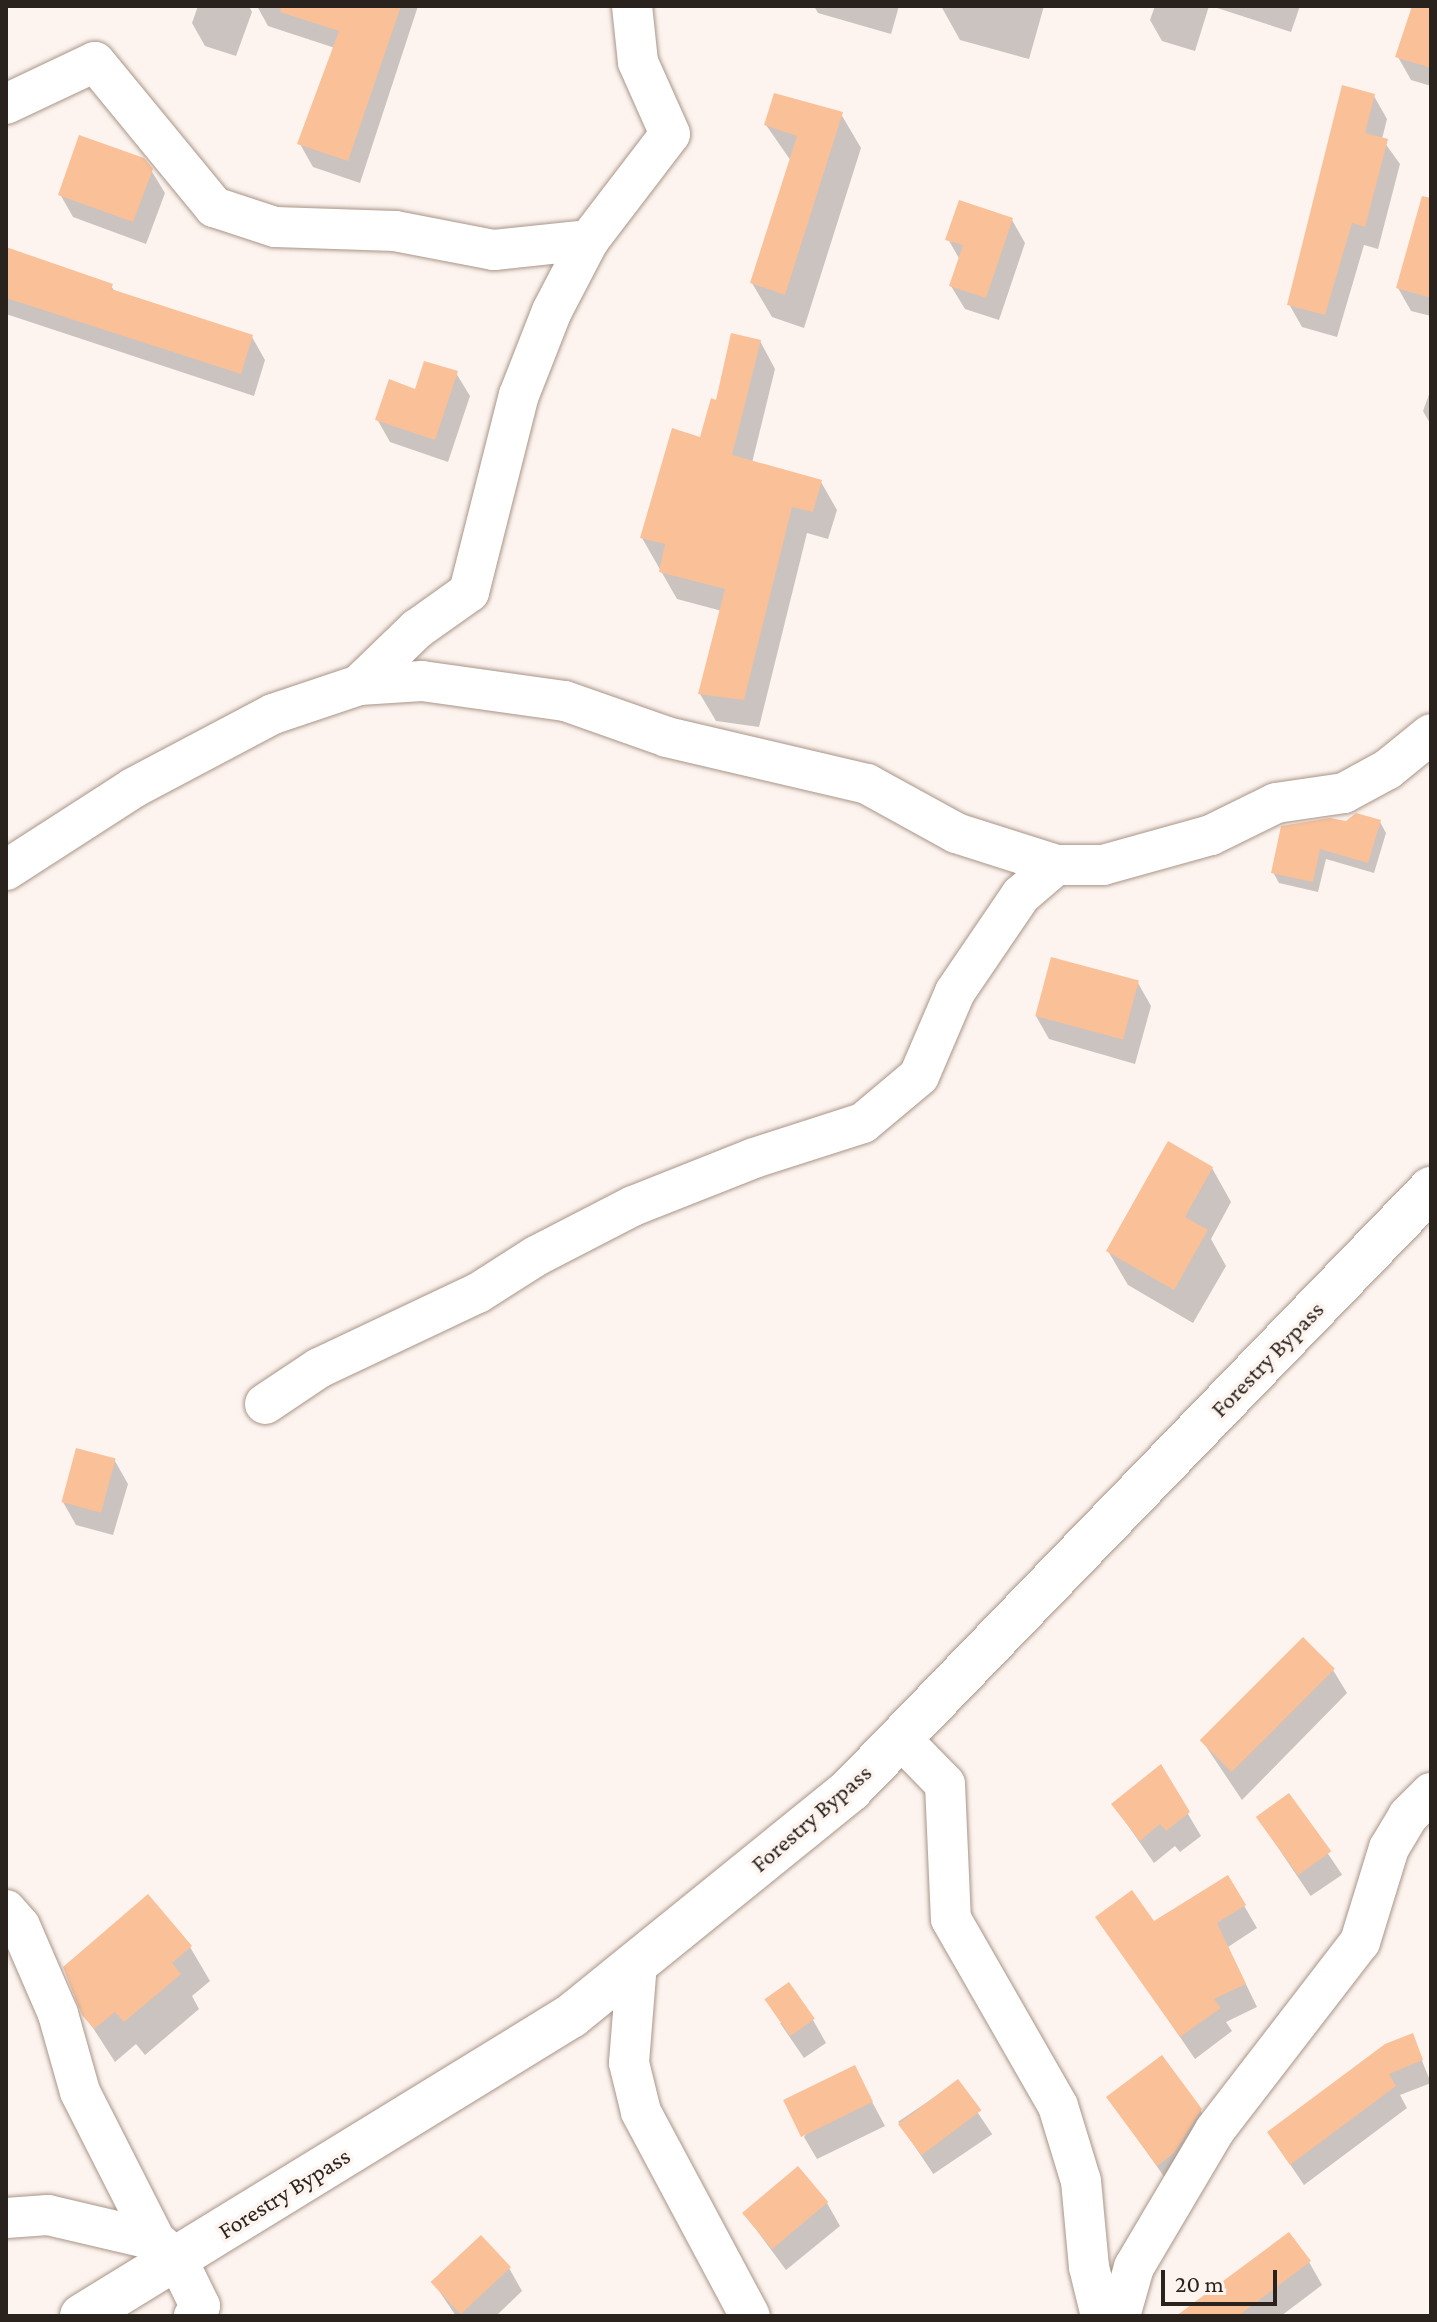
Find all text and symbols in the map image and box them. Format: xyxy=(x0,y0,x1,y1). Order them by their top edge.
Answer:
street label: Forestry Bypass xyxy=(1205,1295,1329,1423)
street label: Forestry Bypass xyxy=(745,1758,877,1878)
street label: Forestry Bypass xyxy=(213,2141,355,2245)
scale bar xyxy=(1165,2254,1281,2304)
text: 20 m xyxy=(1175,2270,1224,2297)

